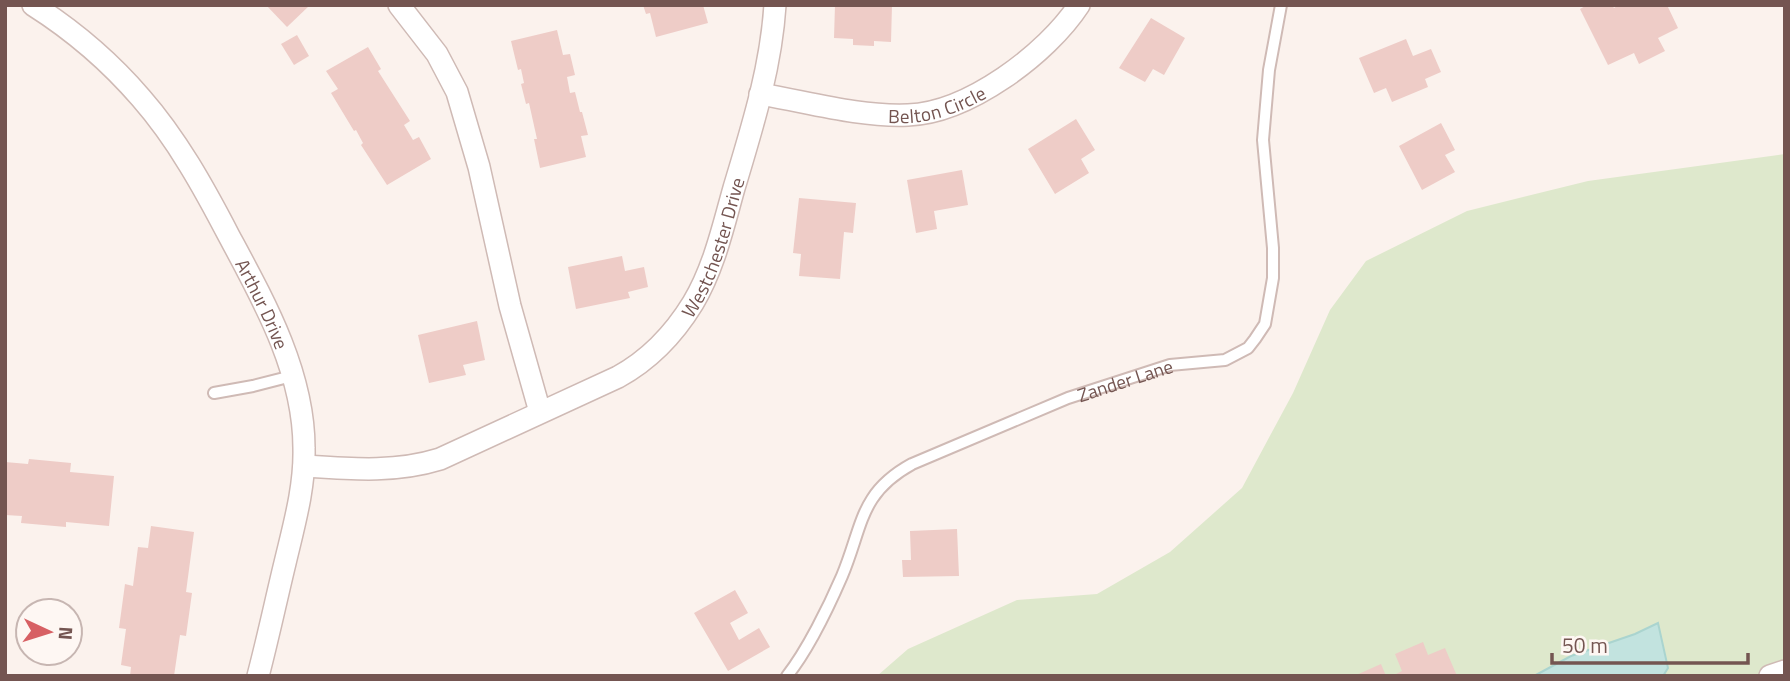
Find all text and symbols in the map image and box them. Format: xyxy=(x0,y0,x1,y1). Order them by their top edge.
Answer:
street label: Belton Circle xyxy=(888,78,990,130)
street label: Westchester Drive xyxy=(673,174,751,323)
street label: Arthur Drive xyxy=(229,253,297,353)
street label: Zander Lane xyxy=(1073,351,1176,409)
north arrow xyxy=(14,597,84,667)
scale bar xyxy=(1552,622,1748,666)
text: N xyxy=(52,626,81,641)
text: 50 m xyxy=(1562,629,1608,661)

